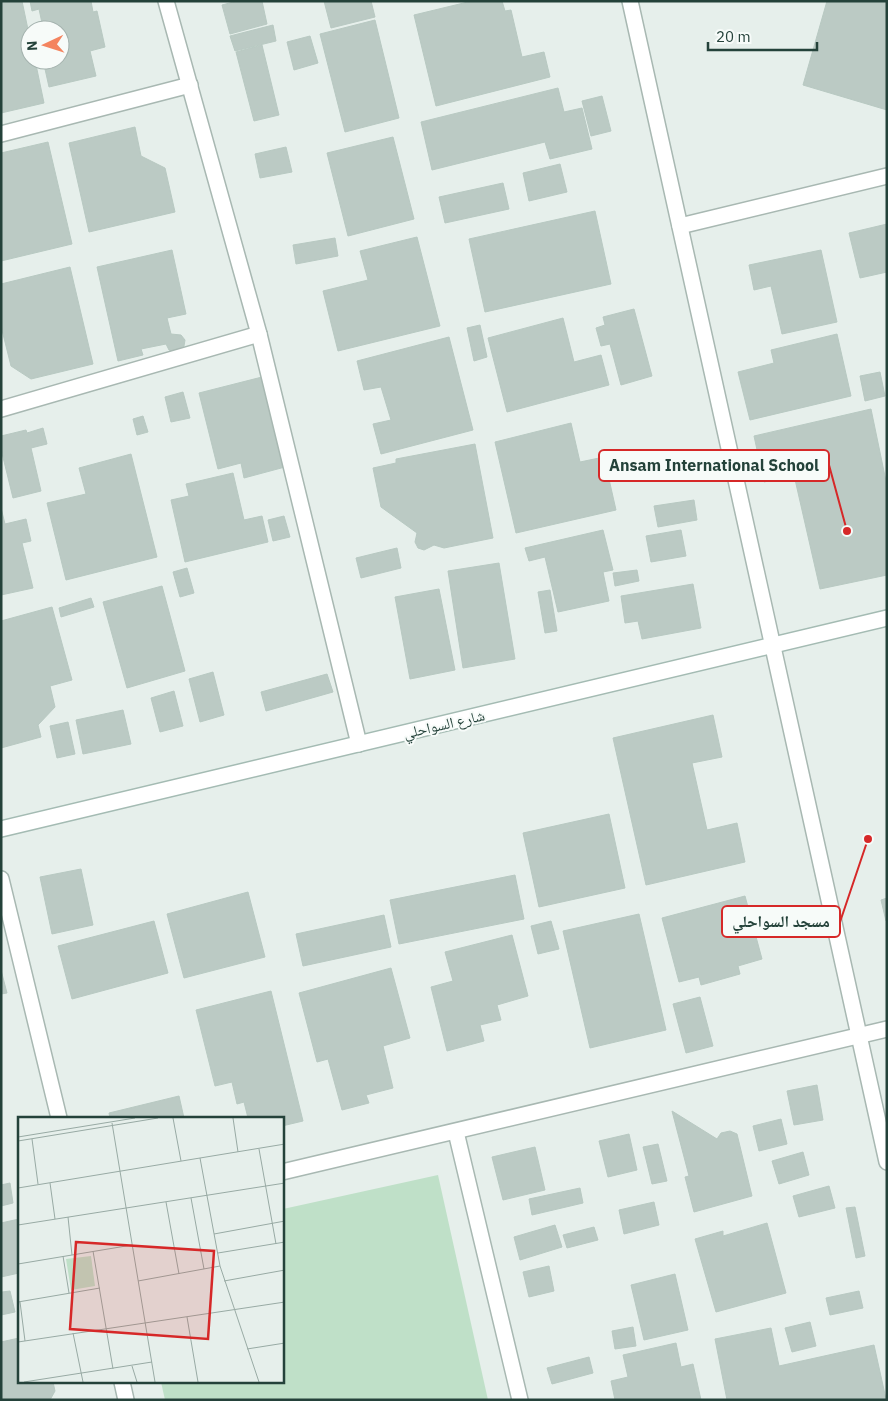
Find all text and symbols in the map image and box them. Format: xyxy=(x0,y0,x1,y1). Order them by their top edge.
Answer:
north arrow xyxy=(20,20,70,70)
scale bar xyxy=(708,20,817,52)
text: 20 m xyxy=(716,27,751,46)
text: N xyxy=(23,40,41,52)
callout: Ansam International School xyxy=(599,450,829,481)
text: Ansam International School xyxy=(609,455,819,475)
street label: شارع السواحلي xyxy=(401,705,487,745)
callout: مسجد السواحلي xyxy=(722,906,840,937)
text: مسجد السواحلي xyxy=(732,911,830,934)
inset map xyxy=(18,1117,284,1384)

